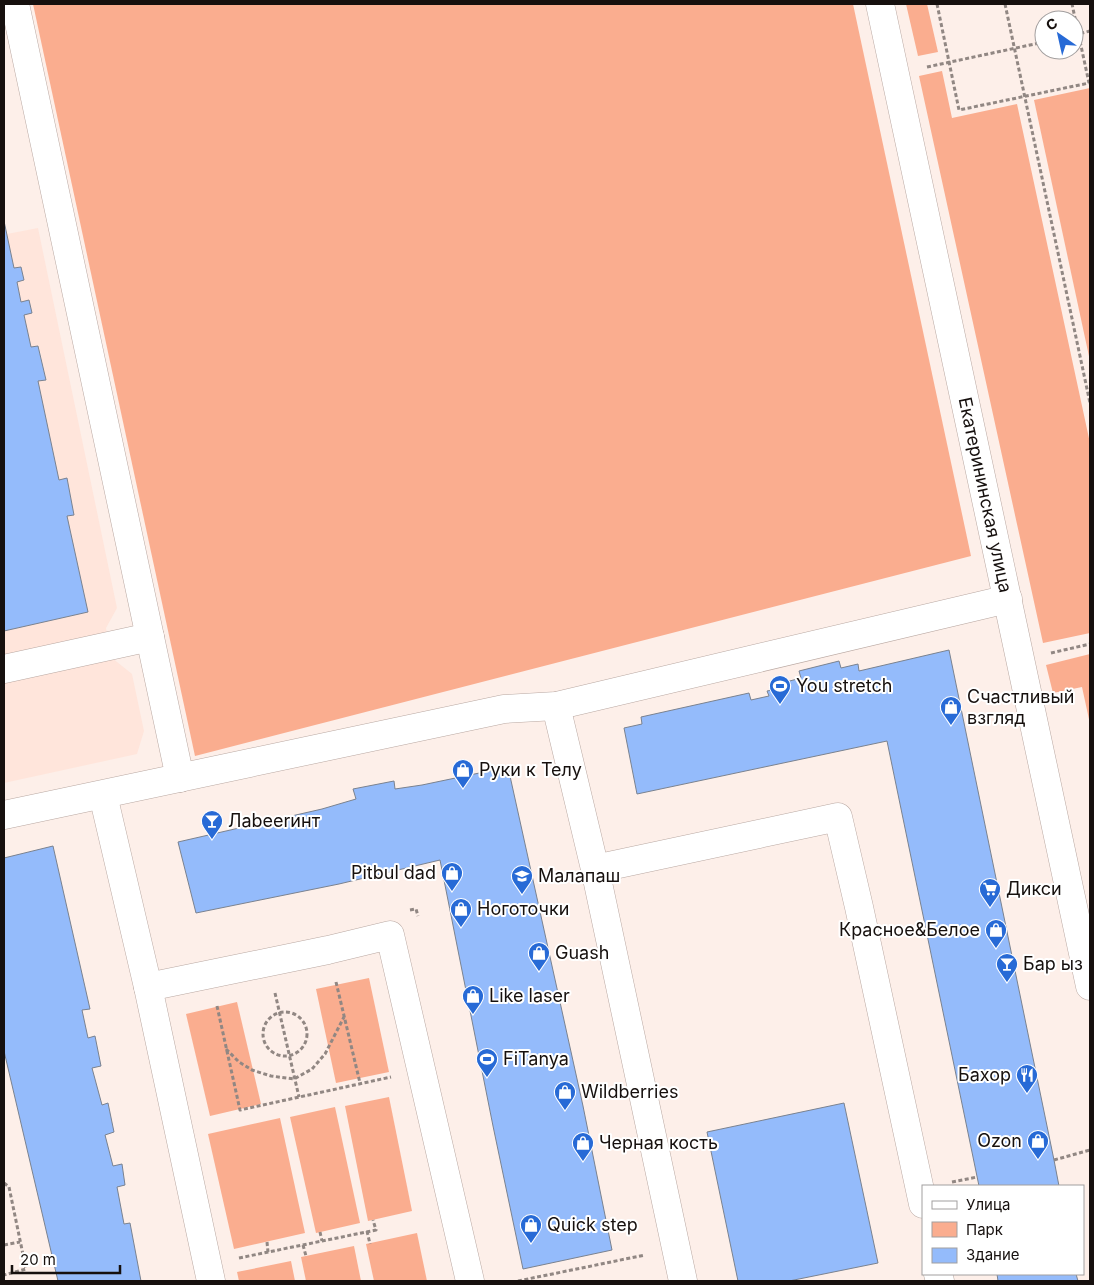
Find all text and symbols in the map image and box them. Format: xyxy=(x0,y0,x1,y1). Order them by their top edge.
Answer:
north arrow xyxy=(1034,10,1084,60)
text: С xyxy=(1042,14,1060,34)
street label: Екатерининская улица xyxy=(955,395,1016,595)
sports icon: You stretch xyxy=(768,674,792,705)
place label: You stretch xyxy=(796,675,892,696)
place label: Счастливый взгляд xyxy=(967,686,1074,728)
shop icon: Счастливый взгляд xyxy=(939,695,963,726)
shop icon: Руки к Телу xyxy=(451,758,475,789)
place label: Руки к Телу xyxy=(479,759,582,780)
bar icon: Лаbeerинт xyxy=(200,809,224,840)
place label: Лаbeerинт xyxy=(228,810,321,831)
shop icon: Pitbul dad xyxy=(440,861,464,892)
place label: Pitbul dad xyxy=(351,862,436,883)
school or university icon: Малапаш xyxy=(510,864,534,895)
place label: Малапаш xyxy=(538,865,620,886)
supermarket icon: Дикси xyxy=(978,877,1002,908)
place label: Дикси xyxy=(1006,878,1062,899)
shop icon: Ноготочки xyxy=(449,897,473,928)
place label: Ноготочки xyxy=(477,898,569,919)
shop icon: Красное&Белое xyxy=(984,918,1008,949)
place label: Красное&Белое xyxy=(839,919,980,940)
shop icon: Guash xyxy=(527,941,551,972)
place label: Guash xyxy=(555,942,609,963)
bar icon: Бар ыз xyxy=(995,952,1019,983)
place label: Бар ыз xyxy=(1023,953,1083,974)
shop icon: Like laser xyxy=(461,984,485,1015)
place label: Like laser xyxy=(489,985,570,1006)
sports icon: FiTanya xyxy=(475,1047,499,1078)
place label: FiTanya xyxy=(503,1048,569,1069)
restaurant icon: Бахор xyxy=(1015,1063,1039,1094)
place label: Бахор xyxy=(958,1064,1011,1085)
shop icon: Wildberries xyxy=(553,1080,577,1111)
place label: Wildberries xyxy=(581,1081,678,1102)
shop icon: Ozon xyxy=(1026,1129,1050,1160)
place label: Ozon xyxy=(977,1130,1022,1151)
shop icon: Черная кость xyxy=(571,1131,595,1162)
place label: Черная кость xyxy=(599,1132,718,1153)
legend xyxy=(922,1185,1084,1275)
text: Улица xyxy=(966,1195,1010,1214)
shop icon: Quick step xyxy=(519,1213,543,1244)
place label: Quick step xyxy=(547,1214,638,1235)
text: Парк xyxy=(966,1220,1003,1239)
scale bar xyxy=(12,1242,120,1274)
text: Здание xyxy=(966,1245,1020,1264)
text: 20 m xyxy=(20,1250,56,1269)

